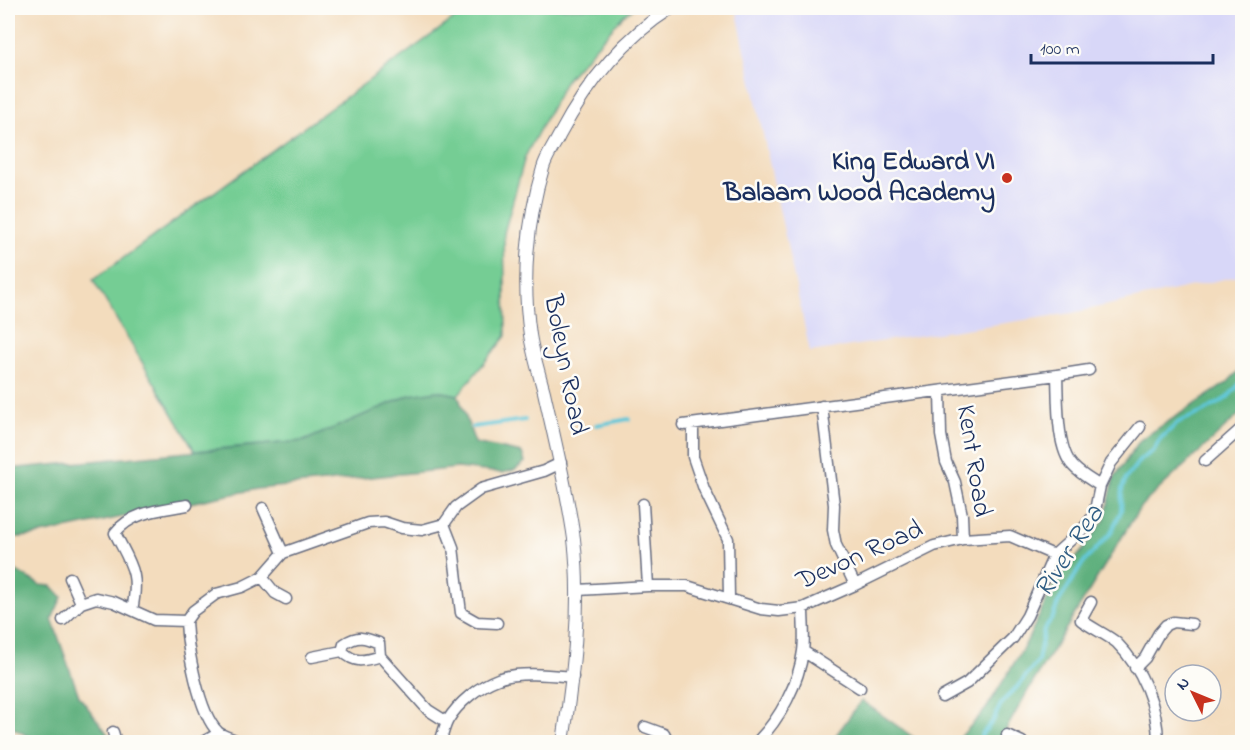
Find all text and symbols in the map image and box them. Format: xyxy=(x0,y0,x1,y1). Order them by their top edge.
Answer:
scale bar xyxy=(1031,27,1212,65)
text: 100 m xyxy=(1040,37,1080,63)
place label: King Edward VI Balaam Wood Academy xyxy=(721,143,995,213)
marker: King Edward VI Balaam Wood Academy xyxy=(1000,171,1014,185)
street label: Boleyn Road xyxy=(532,291,598,438)
street label: Kent Road xyxy=(945,402,1001,520)
water label: River Rea xyxy=(1025,497,1116,607)
street label: Devon Road xyxy=(789,511,930,602)
north arrow xyxy=(1163,663,1223,723)
text: N xyxy=(1171,672,1196,696)

